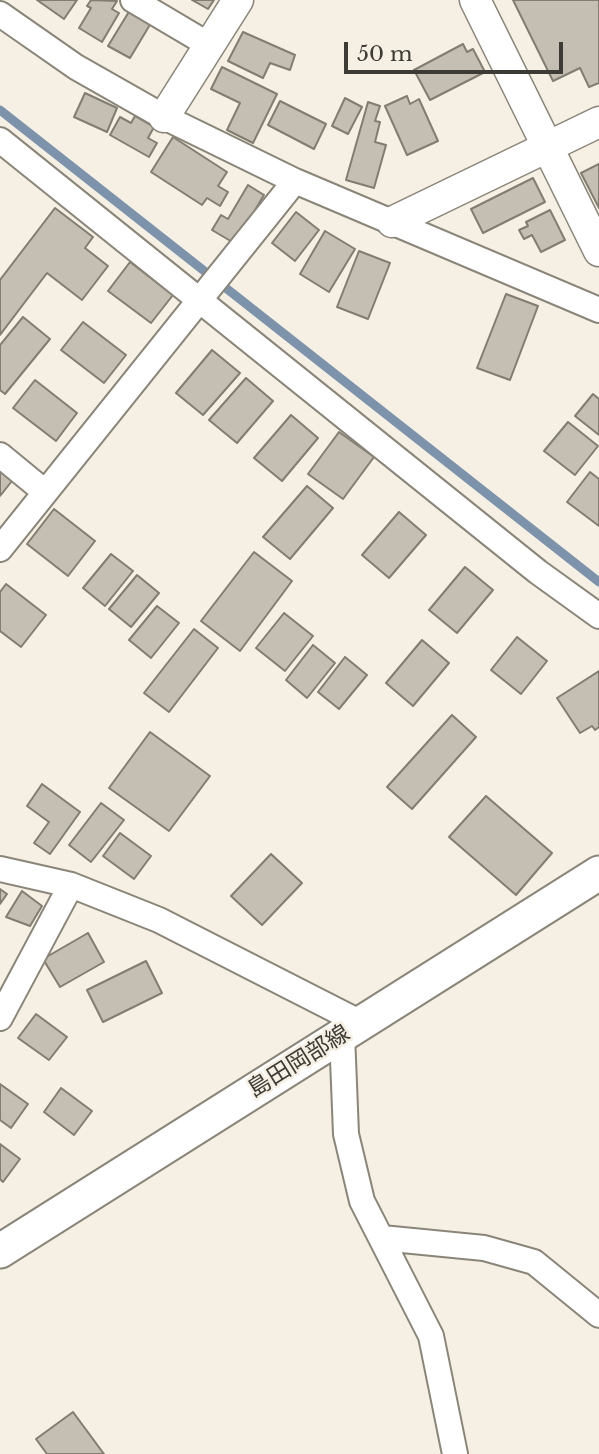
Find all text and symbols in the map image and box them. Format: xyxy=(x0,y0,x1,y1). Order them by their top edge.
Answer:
scale bar xyxy=(347,28,566,72)
text: 50 m xyxy=(357,41,412,67)
street label: 島田岡部線 xyxy=(243,1020,355,1104)

